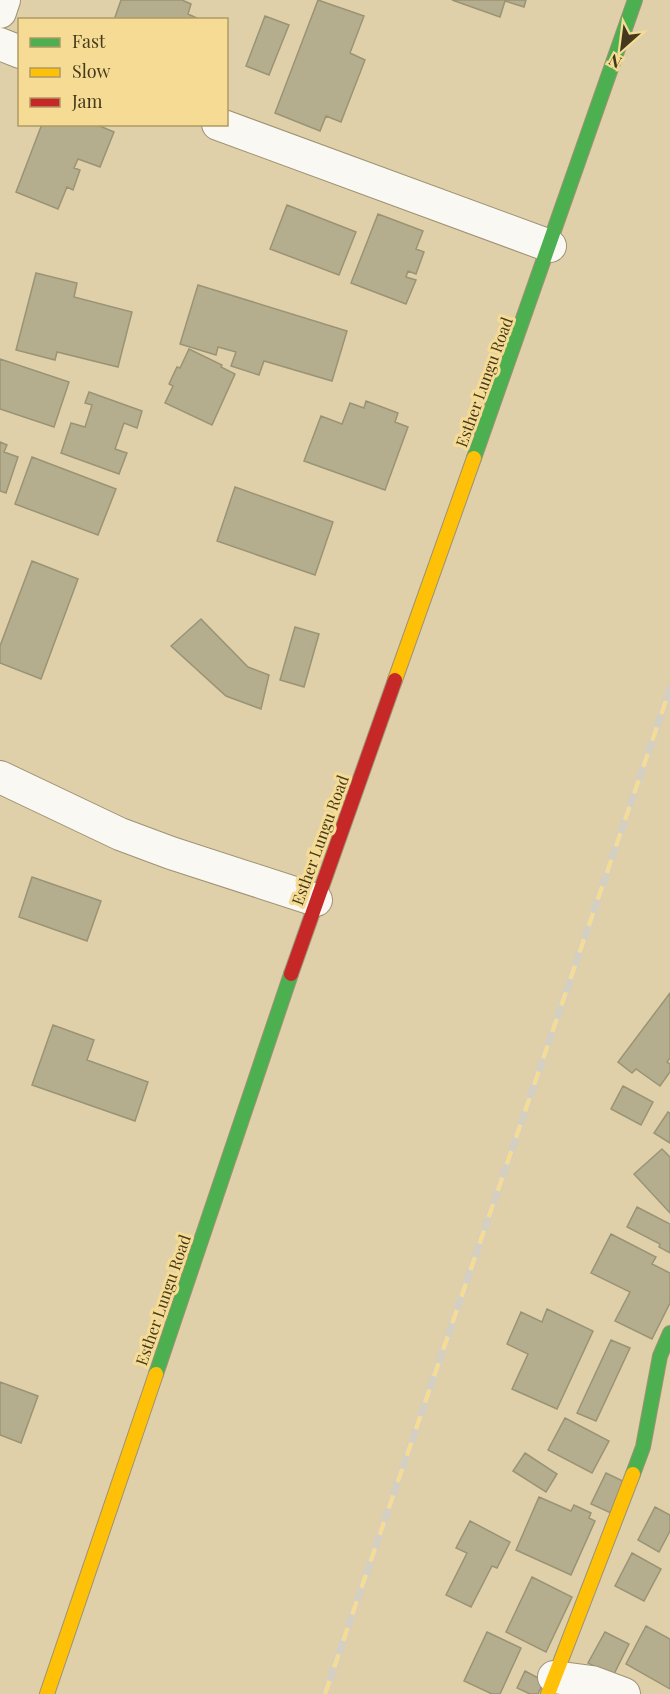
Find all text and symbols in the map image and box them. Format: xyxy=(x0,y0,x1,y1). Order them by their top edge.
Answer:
legend xyxy=(18,18,228,126)
north arrow xyxy=(592,18,652,78)
text: Fast xyxy=(72,29,106,53)
text: N xyxy=(604,49,625,74)
text: Slow xyxy=(72,59,110,83)
text: Jam xyxy=(71,89,102,113)
street label: Esther Lungu Road xyxy=(450,314,517,450)
street label: Esther Lungu Road xyxy=(286,772,353,908)
street label: Esther Lungu Road xyxy=(130,1232,195,1368)

